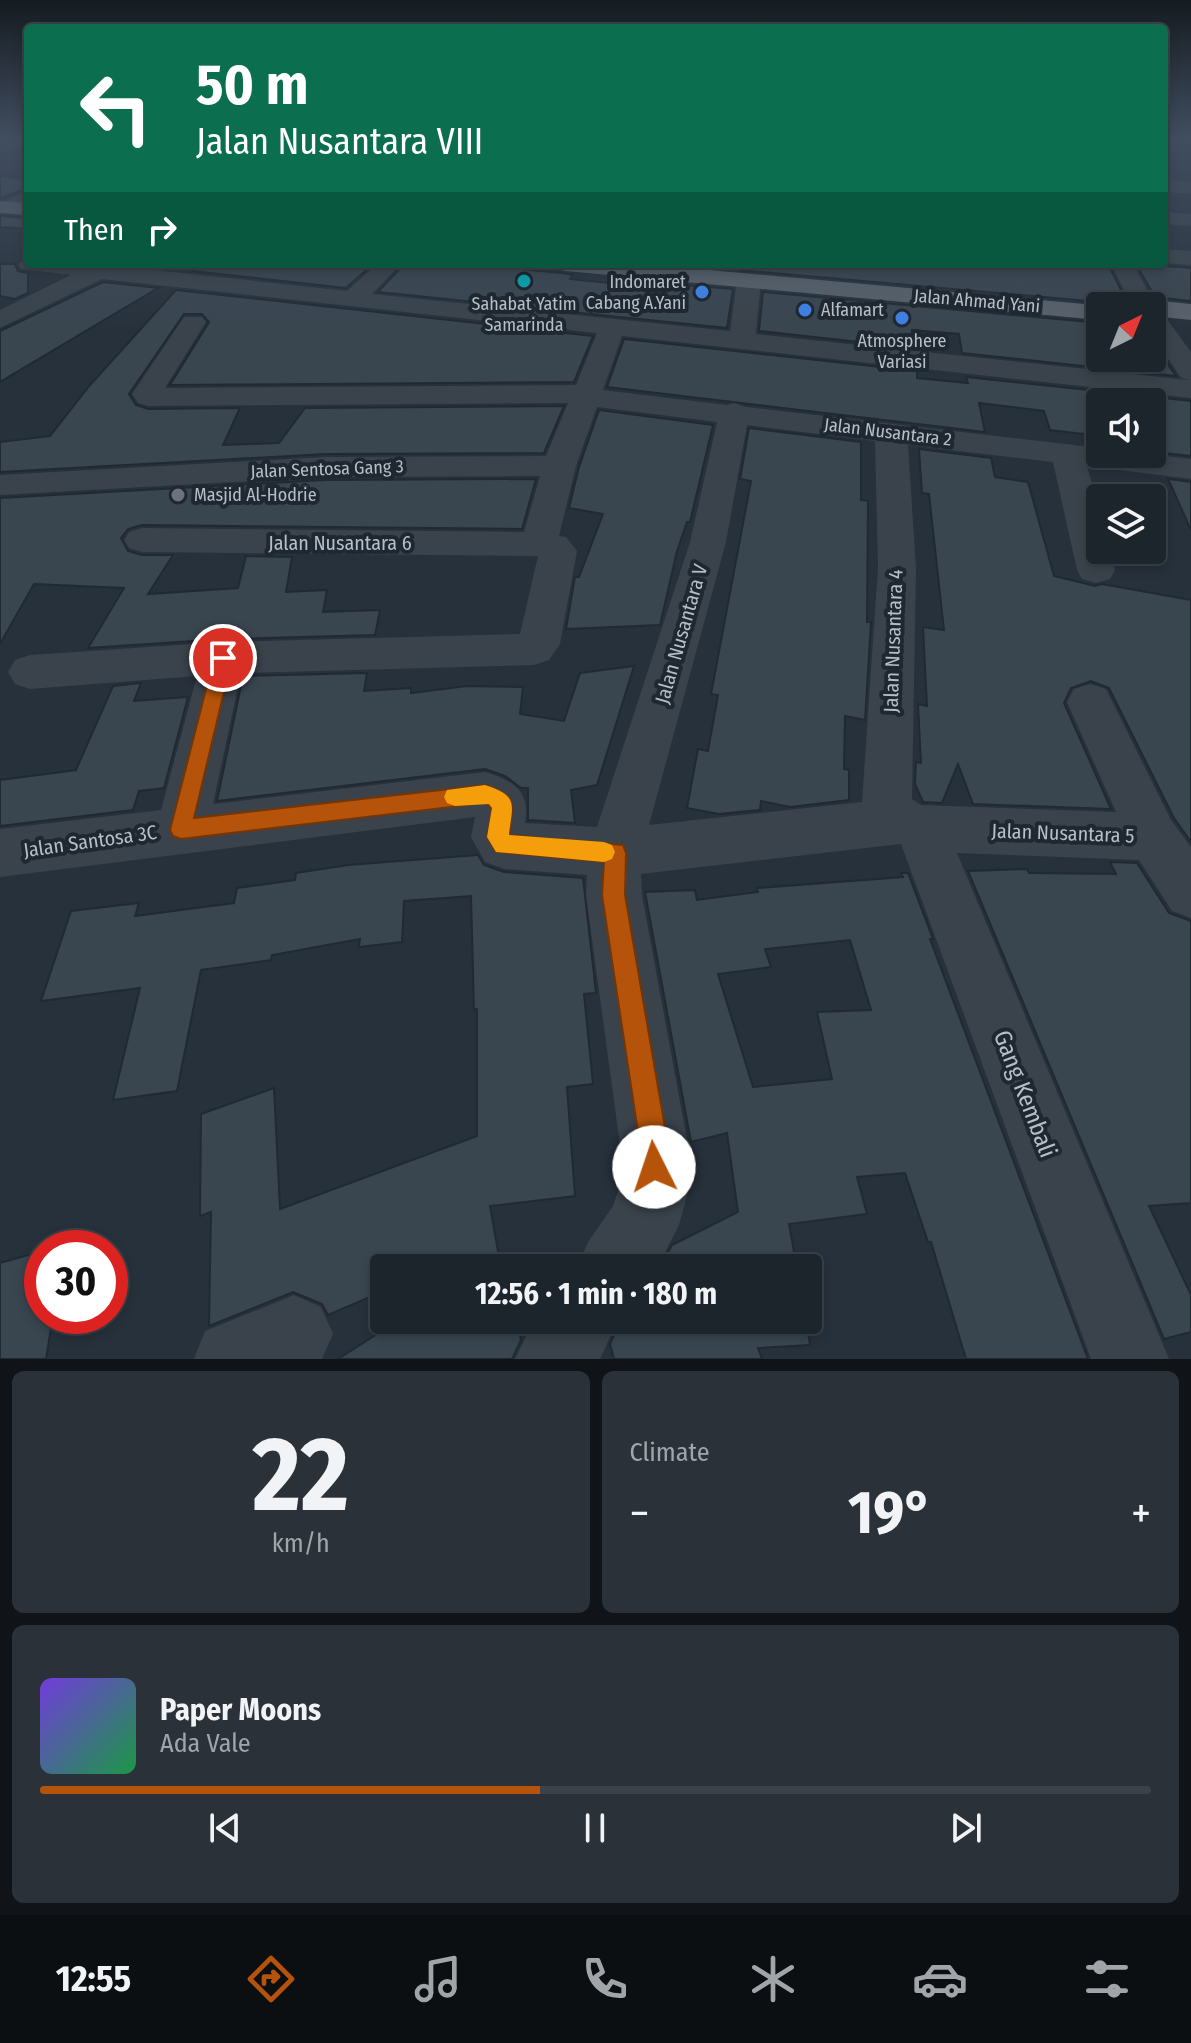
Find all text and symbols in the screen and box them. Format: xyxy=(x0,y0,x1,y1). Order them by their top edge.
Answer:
text: 50 m xyxy=(196,52,308,119)
icon: left xyxy=(64,56,168,160)
text: Jalan Nusantara VIII xyxy=(196,120,483,164)
icon: right xyxy=(140,208,184,252)
text: Then xyxy=(64,212,124,248)
place label: Indomaret Cabang A.Yani xyxy=(586,271,686,314)
marker: Sahabat Yatim Samarinda xyxy=(515,272,533,290)
marker: Indomaret Cabang A.Yani xyxy=(693,283,711,301)
street label: Jalan Ahmad Yani xyxy=(913,285,1041,317)
north arrow xyxy=(1086,292,1166,372)
map controls xyxy=(1086,292,1166,564)
place label: Sahabat Yatim Samarinda xyxy=(471,293,577,336)
place label: Alfamart xyxy=(821,299,884,321)
marker: Alfamart xyxy=(796,301,814,319)
marker: Atmosphere Variasi xyxy=(893,309,911,327)
place label: Atmosphere Variasi xyxy=(858,330,947,373)
button: sound xyxy=(1086,388,1166,468)
street label: Jalan Nusantara 2 xyxy=(823,413,953,451)
street label: Jalan Sentosa Gang 3 xyxy=(250,455,404,483)
place label: Masjid Al-Hodrie xyxy=(194,484,317,506)
button: layers xyxy=(1086,484,1166,564)
marker: Masjid Al-Hodrie xyxy=(169,486,187,504)
street label: Jalan Nusantara 6 xyxy=(268,531,412,555)
street label: Jalan Nusantara V xyxy=(650,561,713,706)
street label: Jalan Nusantara 4 xyxy=(879,569,908,713)
pin xyxy=(189,624,257,692)
icon: arrive xyxy=(201,636,245,680)
street label: Jalan Nusantara 5 xyxy=(991,819,1135,847)
street label: Jalan Santosa 3C xyxy=(22,820,158,862)
street label: Gang Kembali xyxy=(988,1026,1062,1162)
position arrow xyxy=(612,1125,696,1209)
speed limit sign: 30 xyxy=(24,1230,128,1334)
text: 12:56 · 1 min · 180 m xyxy=(475,1276,717,1312)
text: 22 xyxy=(253,1413,349,1538)
text: Climate xyxy=(630,1437,710,1468)
text: 19° xyxy=(848,1477,932,1549)
text: − xyxy=(630,1487,649,1540)
text: + xyxy=(1131,1487,1151,1540)
text: km/h xyxy=(272,1528,330,1559)
text: Paper Moons xyxy=(160,1692,321,1728)
text: Ada Vale xyxy=(160,1728,251,1759)
icon: previous xyxy=(203,1806,247,1850)
icon: pause xyxy=(573,1806,617,1850)
icon: next xyxy=(944,1806,988,1850)
icon: directions xyxy=(243,1951,299,2007)
icon: music xyxy=(410,1951,466,2007)
icon: phone xyxy=(577,1951,633,2007)
icon: climate xyxy=(745,1951,801,2007)
icon: car xyxy=(912,1951,968,2007)
icon: filters xyxy=(1079,1951,1135,2007)
text: 12:55 xyxy=(56,1957,131,2001)

